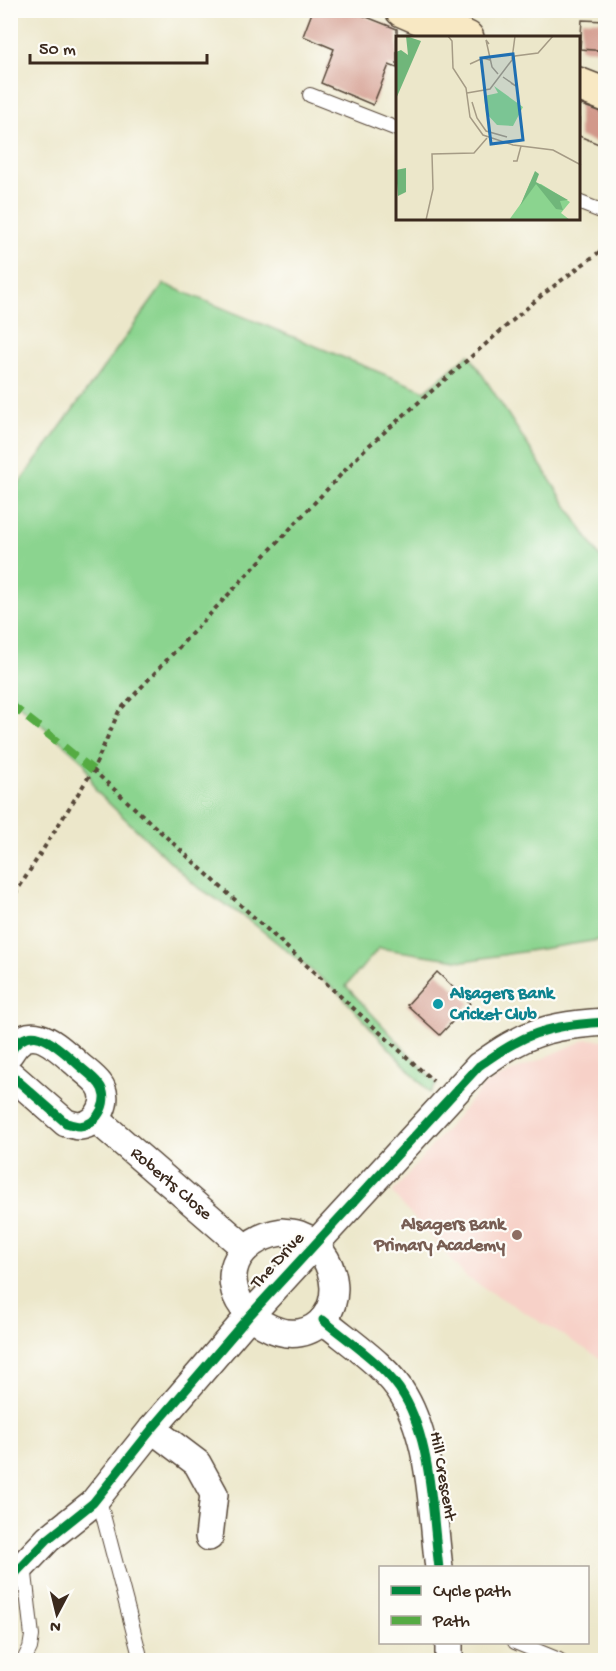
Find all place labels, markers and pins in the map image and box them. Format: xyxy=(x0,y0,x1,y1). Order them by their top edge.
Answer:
place label: Alsagers Bank Cricket Club xyxy=(449,984,556,1026)
marker: Alsagers Bank Cricket Club xyxy=(431,997,445,1011)
place label: Alsagers Bank Primary Academy xyxy=(373,1215,507,1257)
marker: Alsagers Bank Primary Academy xyxy=(510,1228,524,1242)

